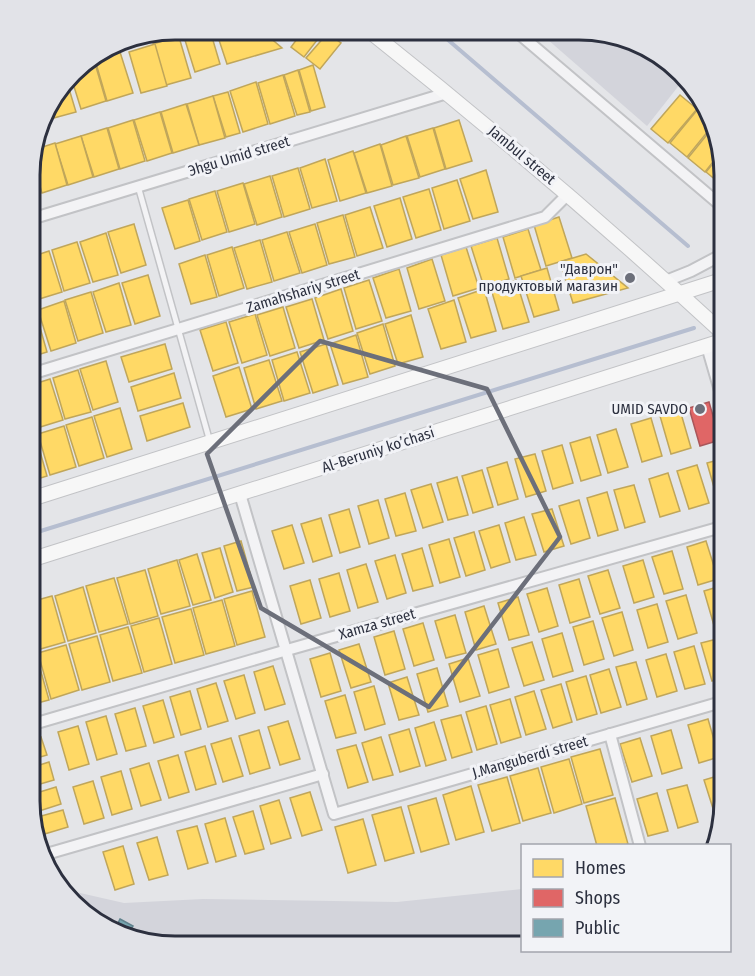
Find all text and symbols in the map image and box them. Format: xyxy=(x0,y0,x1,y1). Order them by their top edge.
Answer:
street label: Jambul street xyxy=(485,122,559,188)
street label: Эhgu Umid street xyxy=(186,132,292,180)
place label: "Даврон" продуктовый магазин xyxy=(479,260,618,295)
street label: Zamahshariy street xyxy=(244,265,362,317)
marker: "Даврон" продуктовый магазин xyxy=(623,271,637,285)
place label: UMID SAVDO xyxy=(612,400,688,418)
marker: UMID SAVDO xyxy=(693,402,707,416)
street label: Al-Beruniy ko’chasi xyxy=(319,423,437,477)
street label: Xamza street xyxy=(337,604,417,643)
street label: J.Manguberdi street xyxy=(470,732,590,782)
legend xyxy=(521,844,731,952)
text: Homes xyxy=(575,857,626,879)
text: Shops xyxy=(575,887,620,909)
text: Public xyxy=(575,917,620,939)

